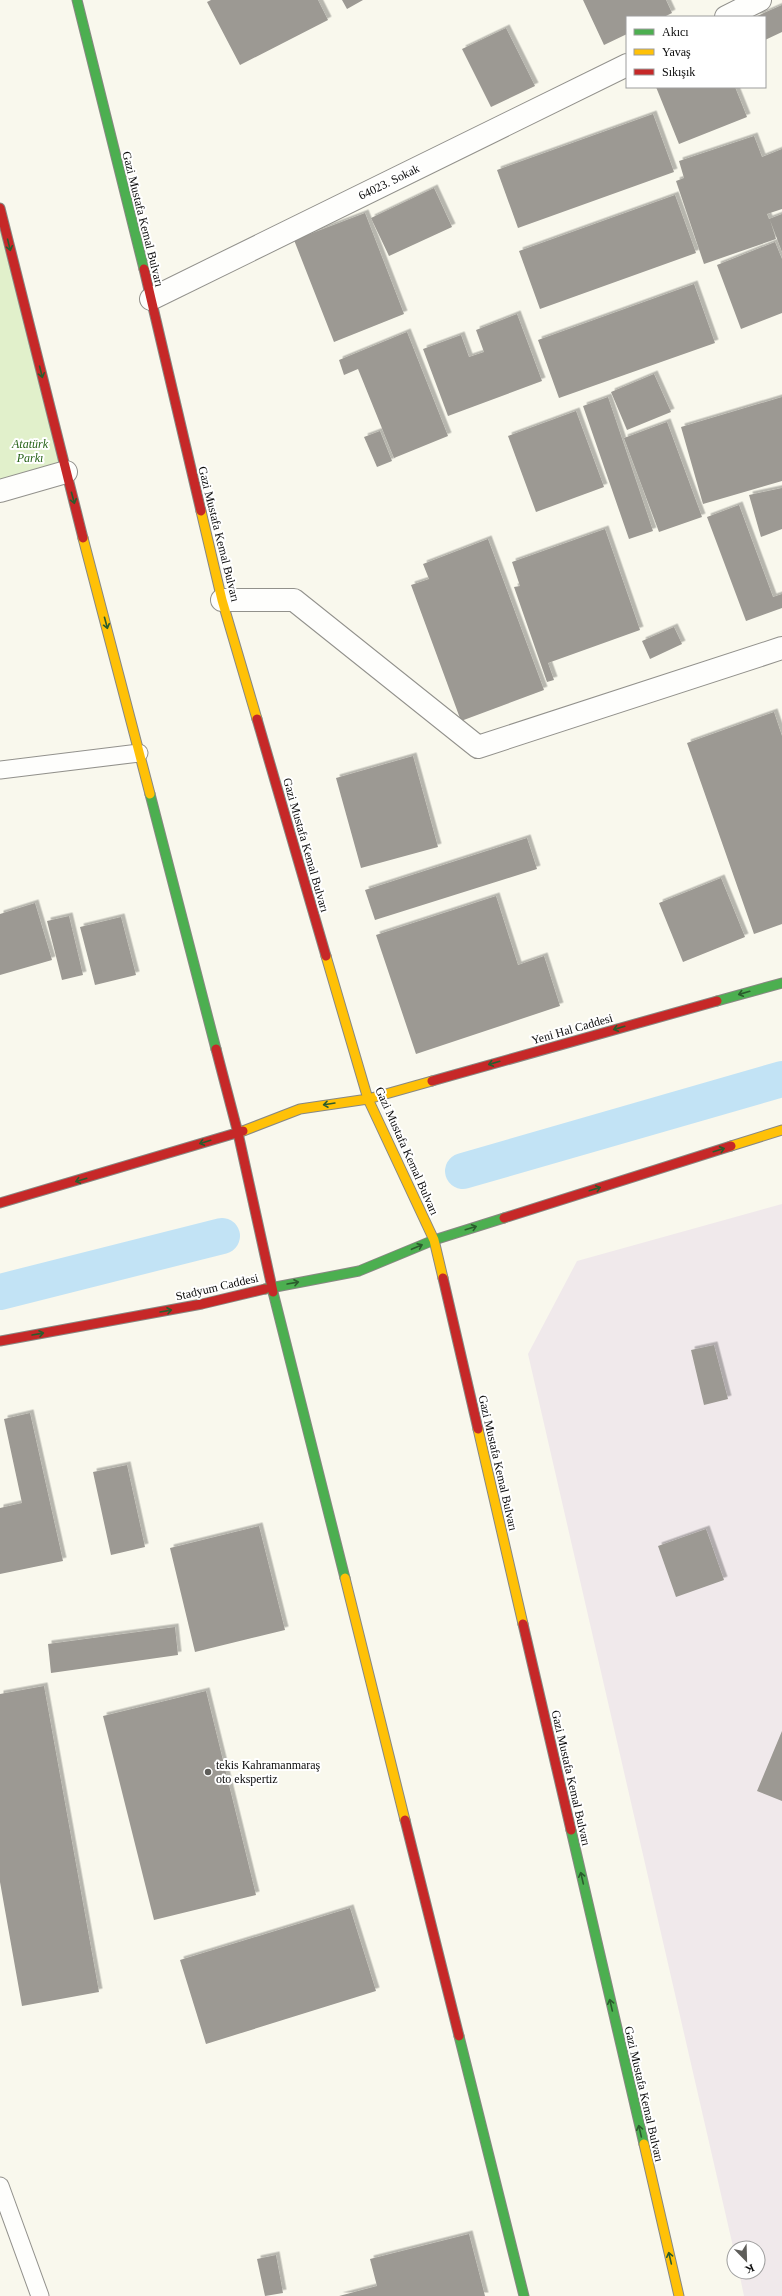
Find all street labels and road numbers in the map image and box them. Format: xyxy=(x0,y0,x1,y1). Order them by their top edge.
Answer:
street label: Gazi Mustafa Kemal Bulvarı xyxy=(119,150,167,289)
street label: 64023. Sokak xyxy=(356,161,422,203)
street label: Gazi Mustafa Kemal Bulvarı xyxy=(195,465,243,604)
street label: Gazi Mustafa Kemal Bulvarı xyxy=(280,776,332,914)
street label: Yeni Hal Caddesi xyxy=(530,1010,615,1047)
street label: Gazi Mustafa Kemal Bulvarı xyxy=(372,1085,442,1218)
street label: Stadyum Caddesi xyxy=(174,1271,260,1303)
street label: Gazi Mustafa Kemal Bulvarı xyxy=(476,1394,521,1533)
street label: Gazi Mustafa Kemal Bulvarı xyxy=(549,1709,594,1848)
street label: Gazi Mustafa Kemal Bulvarı xyxy=(622,2025,667,2164)

